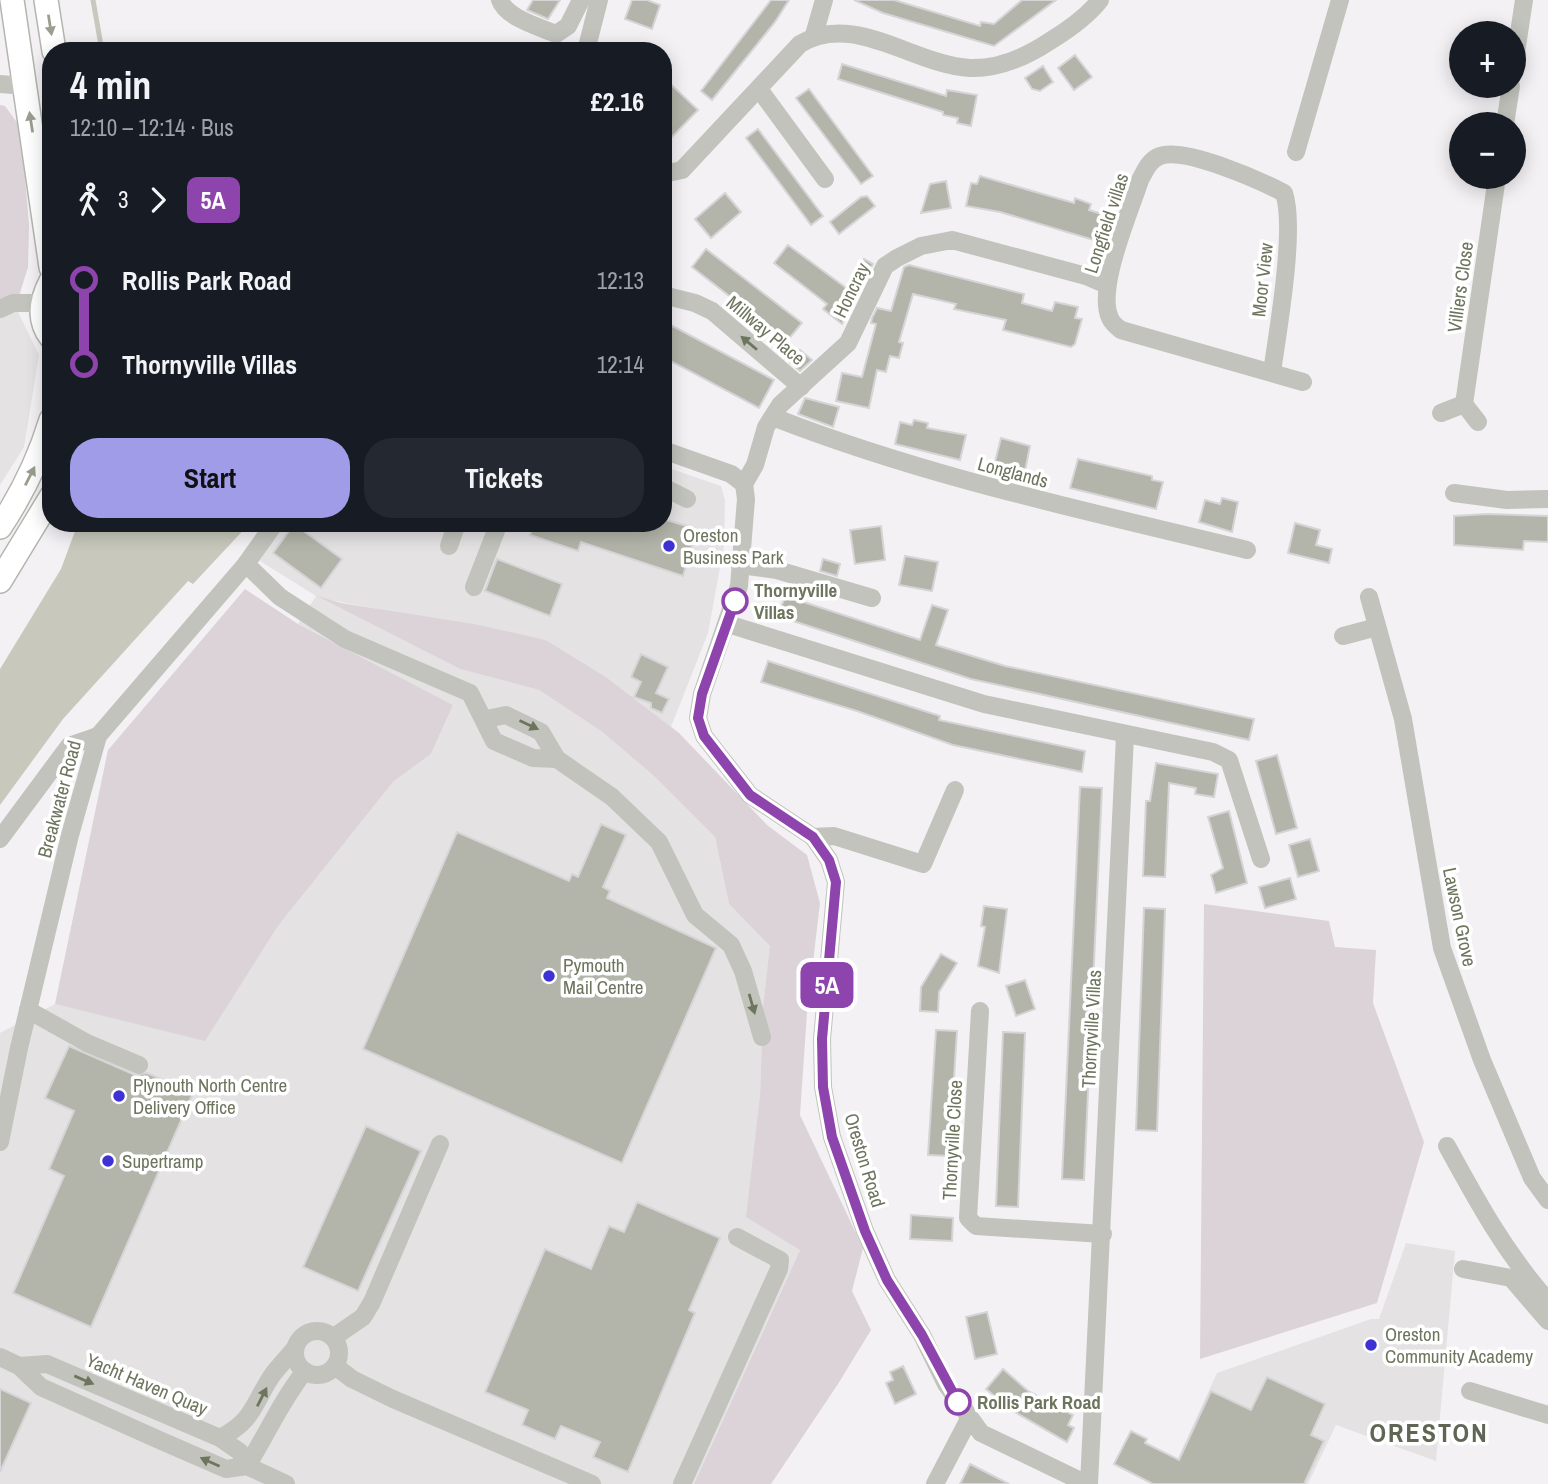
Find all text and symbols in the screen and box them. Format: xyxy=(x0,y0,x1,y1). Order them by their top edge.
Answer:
one-way arrow xyxy=(45,14,56,36)
map controls xyxy=(1449,21,1526,189)
button: + xyxy=(1449,21,1526,98)
text: 4 min xyxy=(70,60,151,111)
text: £2.16 xyxy=(591,84,644,119)
one-way arrow xyxy=(25,111,36,133)
text: 12:10 – 12:14 · Bus xyxy=(70,112,234,143)
button: − xyxy=(1449,112,1526,189)
street label: Longfield villas xyxy=(1078,169,1134,276)
icon: walk xyxy=(70,181,108,219)
icon: forward xyxy=(139,181,177,219)
text: 3 xyxy=(118,184,129,215)
text: 5A xyxy=(201,184,226,216)
street label: Villiers Close xyxy=(1441,240,1479,334)
street label: Moor View xyxy=(1245,241,1279,318)
street label: Honcray xyxy=(827,258,875,322)
text: Rollis Park Road xyxy=(122,263,291,298)
text: 12:13 xyxy=(597,265,644,296)
street label: Millway Place xyxy=(721,289,811,371)
one-way arrow xyxy=(740,336,757,351)
text: Thornyville Villas xyxy=(122,347,297,382)
text: 12:14 xyxy=(597,349,644,380)
button: Start xyxy=(70,438,350,518)
button: Tickets xyxy=(364,438,644,518)
street label: Longlands xyxy=(975,450,1051,494)
one-way arrow xyxy=(24,466,35,486)
place label: Oreston Business Park xyxy=(683,522,784,570)
marker: Oreston Business Park xyxy=(661,538,677,554)
place label: Thornyville Villas xyxy=(754,577,837,625)
marker: Thornyville Villas xyxy=(722,588,748,614)
one-way arrow xyxy=(518,720,539,731)
street label: Breakwater Road xyxy=(31,737,87,861)
street label: Lawson Grove xyxy=(1437,865,1483,969)
place label: Pymouth Mail Centre xyxy=(563,952,644,1000)
line badge: 5A xyxy=(796,962,858,1008)
marker: Pymouth Mail Centre xyxy=(541,968,557,984)
text: 5A xyxy=(814,969,840,1001)
street label: Thornyville Villas xyxy=(1075,969,1107,1089)
one-way arrow xyxy=(748,993,758,1014)
place label: Plynouth North Centre Delivery Office xyxy=(133,1072,287,1120)
street label: Thornyville Close xyxy=(936,1079,968,1201)
marker: Plynouth North Centre Delivery Office xyxy=(111,1088,127,1104)
street label: Oreston Road xyxy=(838,1110,892,1210)
place label: Supertramp xyxy=(122,1148,203,1174)
marker: Supertramp xyxy=(100,1153,116,1169)
place label: Oreston Community Academy xyxy=(1385,1321,1533,1369)
marker: Oreston Community Academy xyxy=(1363,1337,1379,1353)
street label: Yacht Haven Quay xyxy=(82,1347,212,1421)
one-way arrow xyxy=(74,1374,94,1386)
one-way arrow xyxy=(256,1387,267,1407)
marker: Rollis Park Road xyxy=(945,1389,971,1415)
place label: Rollis Park Road xyxy=(977,1389,1101,1415)
district label: ORESTON xyxy=(1369,1415,1489,1450)
one-way arrow xyxy=(200,1456,220,1468)

